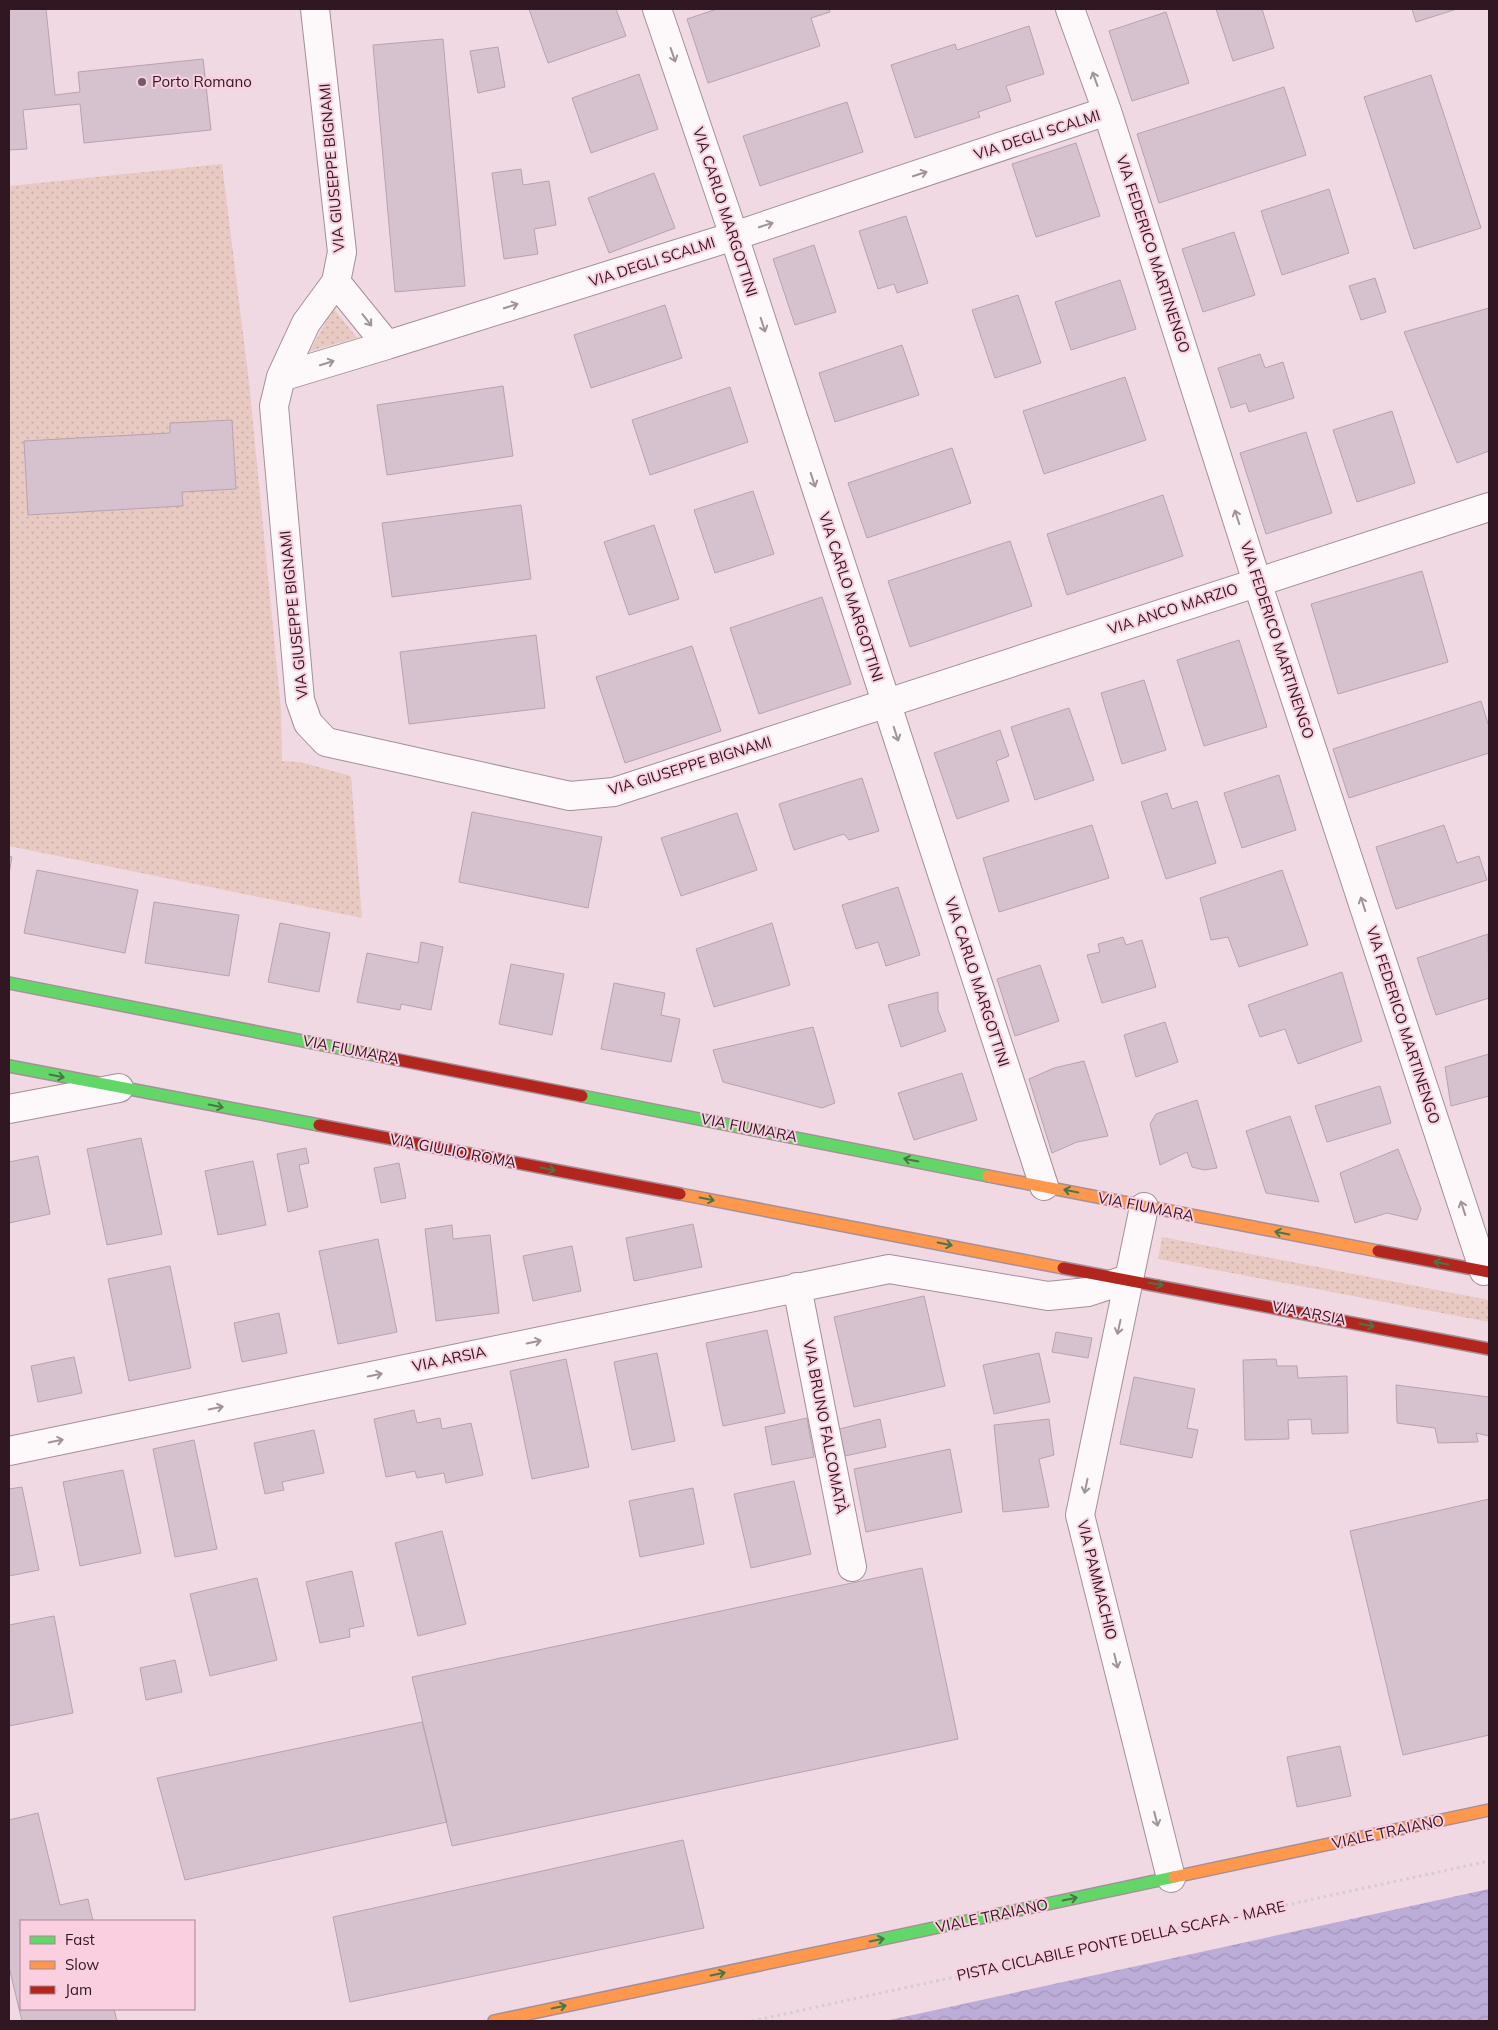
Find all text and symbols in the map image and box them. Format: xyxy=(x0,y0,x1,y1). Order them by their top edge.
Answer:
one-way arrow xyxy=(668,47,678,63)
place label: Porto Romano xyxy=(152,72,252,91)
one-way arrow xyxy=(1090,72,1099,88)
marker: Porto Romano xyxy=(136,76,148,88)
street label: VIA GIUSEPPE BIGNAMI xyxy=(315,83,348,253)
street label: VIA DEGLI SCALMI xyxy=(971,105,1102,164)
street label: VIA CARLO MARGOTTINI xyxy=(689,125,762,299)
street label: VIA FEDERICO MARTINENGO xyxy=(1112,152,1194,355)
one-way arrow xyxy=(912,169,927,178)
one-way arrow xyxy=(757,220,773,229)
street label: VIA DEGLI SCALMI xyxy=(586,232,717,291)
one-way arrow xyxy=(502,301,518,311)
one-way arrow xyxy=(361,313,372,326)
one-way arrow xyxy=(759,317,768,333)
one-way arrow xyxy=(319,358,335,368)
one-way arrow xyxy=(809,471,818,487)
one-way arrow xyxy=(1231,509,1241,525)
street label: VIA CARLO MARGOTTINI xyxy=(815,510,888,684)
street label: VIA GIUSEPPE BIGNAMI xyxy=(275,530,312,700)
street label: VIA FEDERICO MARTINENGO xyxy=(1236,538,1318,741)
street label: VIA ANCO MARZIO xyxy=(1105,579,1240,639)
one-way arrow xyxy=(892,726,901,741)
street label: VIA GIUSEPPE BIGNAMI xyxy=(606,732,774,799)
street label: VIA CARLO MARGOTTINI xyxy=(941,895,1014,1069)
one-way arrow xyxy=(1358,897,1368,913)
street label: VIA FEDERICO MARTINENGO xyxy=(1362,923,1444,1126)
street label: VIA FIUMARA xyxy=(301,1031,401,1068)
one-way arrow xyxy=(48,1071,64,1081)
one-way arrow xyxy=(208,1102,224,1111)
street label: VIA FIUMARA xyxy=(699,1109,799,1146)
street label: VIA GIULIO ROMA xyxy=(388,1129,518,1172)
one-way arrow xyxy=(904,1155,920,1164)
one-way arrow xyxy=(539,1165,555,1174)
one-way arrow xyxy=(1063,1186,1079,1196)
street label: VIA FIUMARA xyxy=(1096,1188,1196,1225)
one-way arrow xyxy=(699,1195,715,1205)
one-way arrow xyxy=(1458,1201,1468,1217)
one-way arrow xyxy=(1274,1228,1290,1237)
one-way arrow xyxy=(936,1240,952,1250)
one-way arrow xyxy=(1434,1258,1450,1268)
one-way arrow xyxy=(1148,1280,1164,1290)
street label: VIA ARSIA xyxy=(1270,1296,1348,1329)
one-way arrow xyxy=(1113,1319,1123,1335)
one-way arrow xyxy=(1359,1320,1375,1330)
one-way arrow xyxy=(525,1337,541,1346)
street label: VIA BRUNO FALCOMATÀ xyxy=(799,1338,852,1516)
street label: VIA ARSIA xyxy=(410,1341,488,1376)
one-way arrow xyxy=(366,1370,382,1379)
one-way arrow xyxy=(207,1403,223,1412)
one-way arrow xyxy=(48,1436,64,1445)
one-way arrow xyxy=(1081,1478,1090,1494)
street label: VIA PAMMACHIO xyxy=(1073,1518,1122,1642)
one-way arrow xyxy=(1112,1653,1122,1669)
one-way arrow xyxy=(1152,1810,1161,1826)
street label: VIALE TRAIANO xyxy=(1330,1810,1446,1853)
street label: VIALE TRAIANO xyxy=(934,1894,1050,1937)
one-way arrow xyxy=(1062,1894,1078,1904)
street label: PISTA CICLABILE PONTE DELLA SCAFA - MARE xyxy=(955,1896,1287,1985)
legend xyxy=(20,1920,195,2010)
text: Fast xyxy=(65,1930,95,1949)
one-way arrow xyxy=(868,1935,884,1944)
text: Slow xyxy=(65,1955,99,1974)
one-way arrow xyxy=(709,1968,725,1978)
text: Jam xyxy=(65,1980,92,1999)
one-way arrow xyxy=(550,2002,566,2012)

